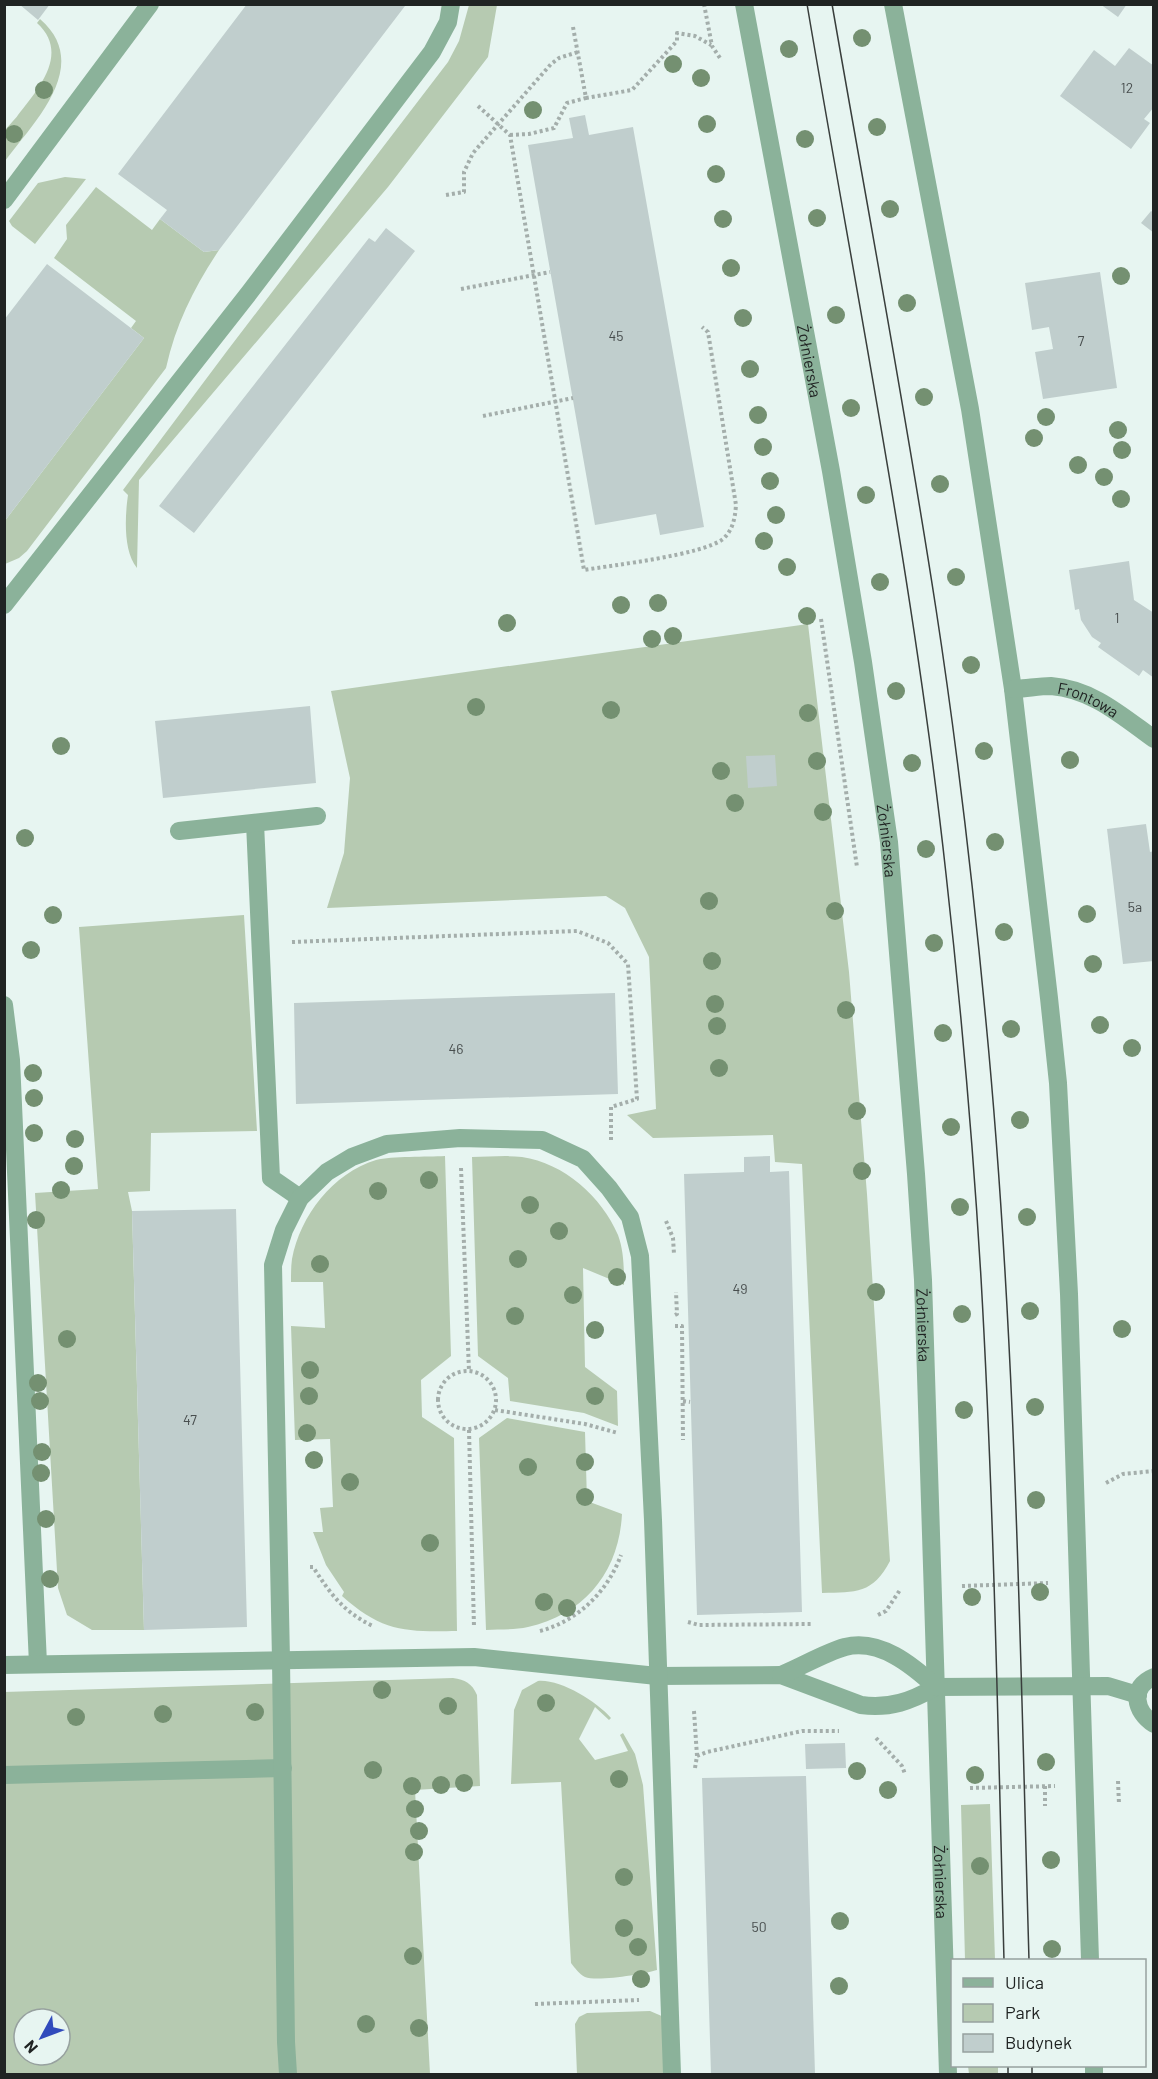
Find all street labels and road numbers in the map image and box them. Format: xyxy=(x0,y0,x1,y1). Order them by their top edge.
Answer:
street label: Żołnierska xyxy=(794,323,827,399)
street label: Frontowa xyxy=(1056,677,1123,720)
street label: Żołnierska xyxy=(874,803,901,878)
street label: Żołnierska xyxy=(914,1288,935,1362)
street label: Żołnierska xyxy=(931,1845,953,1919)

